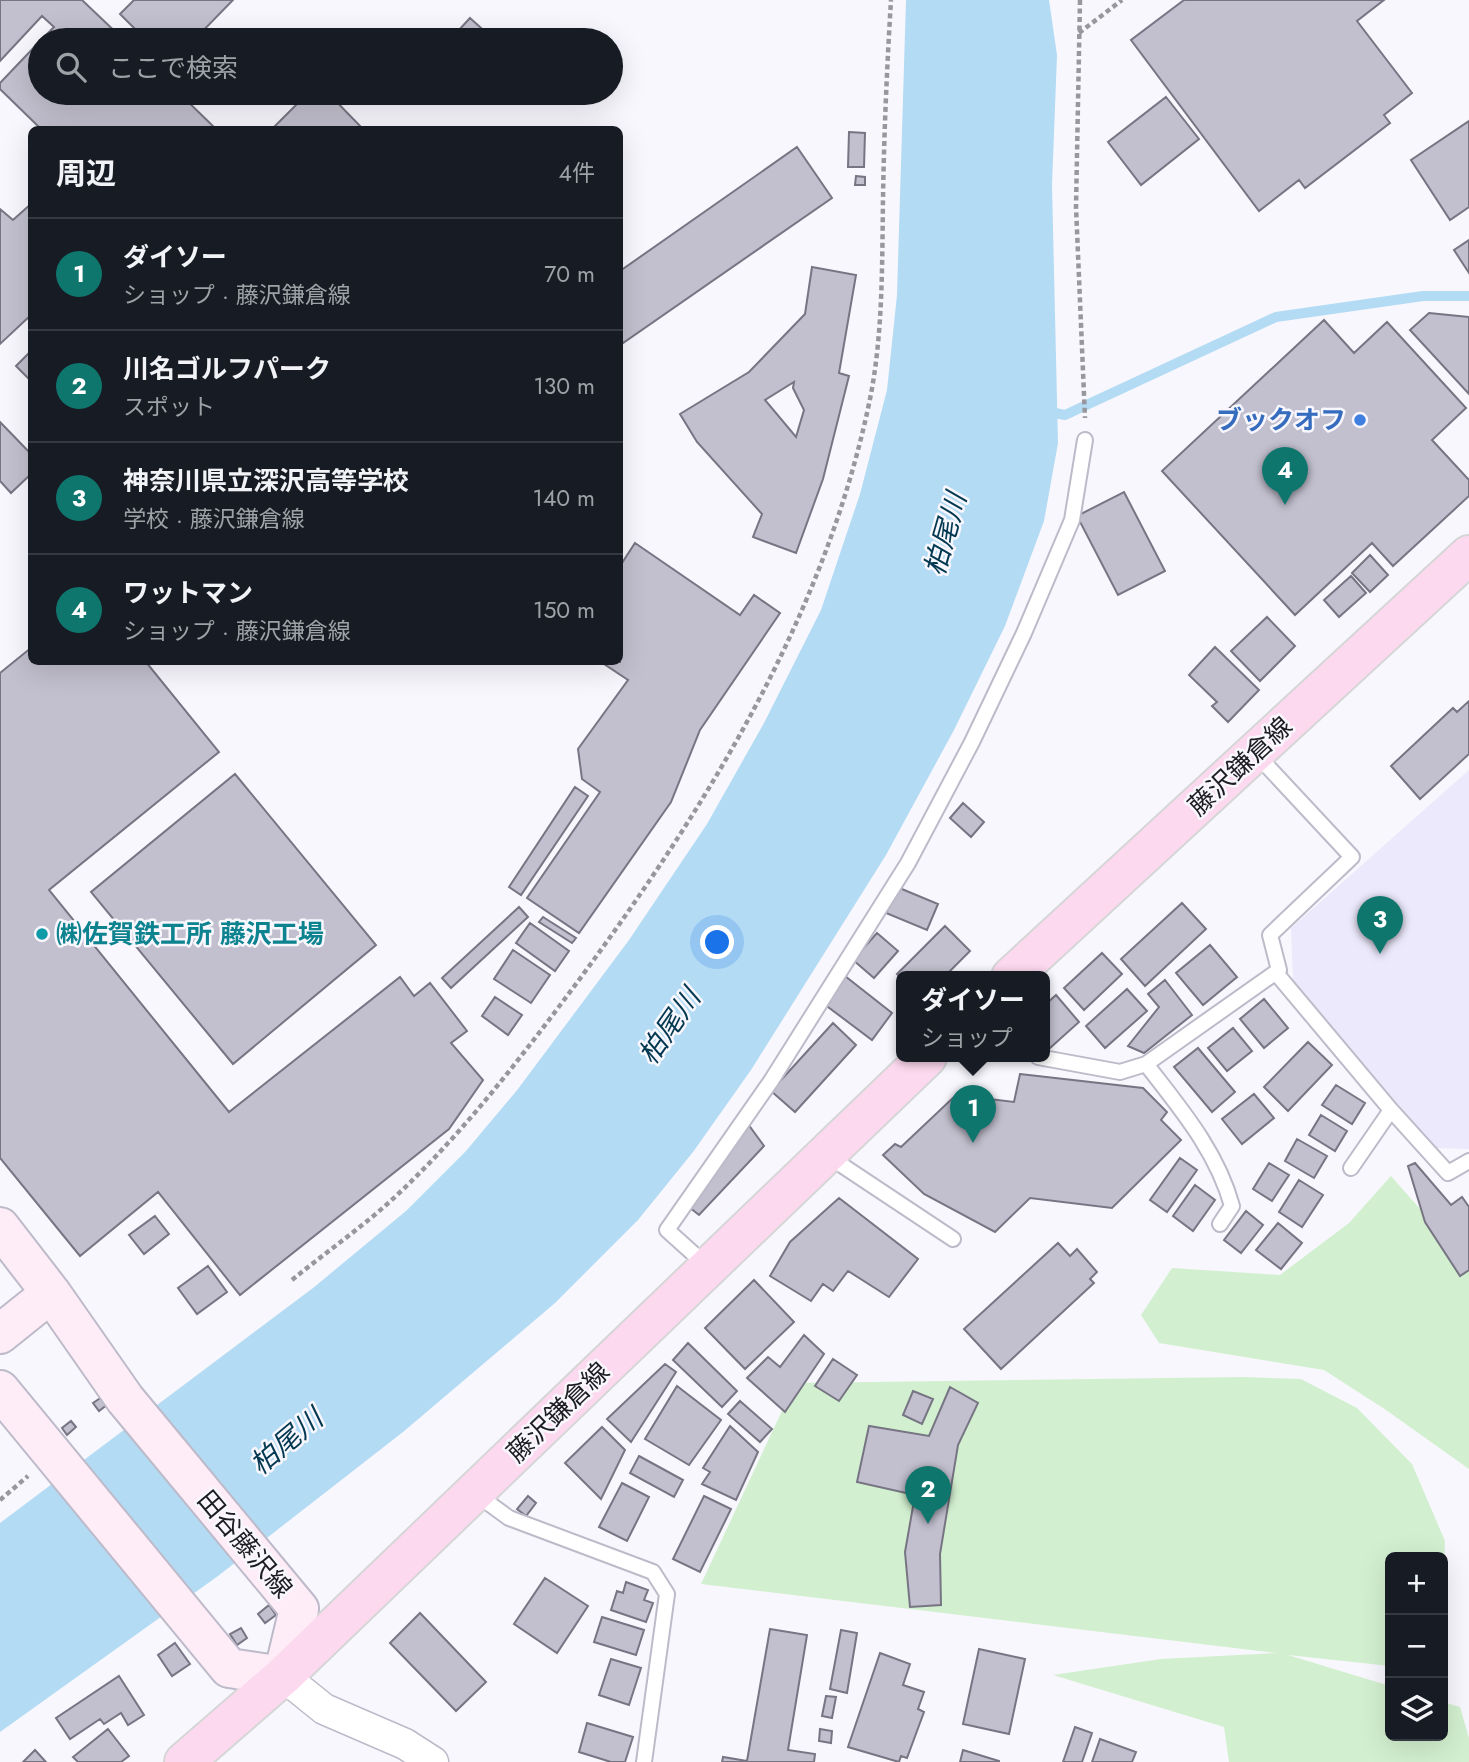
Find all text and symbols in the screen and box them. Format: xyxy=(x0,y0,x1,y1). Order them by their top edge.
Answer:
search box xyxy=(28,28,623,105)
icon: search xyxy=(52,48,90,86)
text: ここで検索 xyxy=(108,49,238,87)
text: 周辺 xyxy=(56,152,116,195)
text: 4件 xyxy=(559,156,595,190)
text: ダイソー xyxy=(123,238,227,276)
text: 1 xyxy=(73,257,85,291)
text: 70 m xyxy=(544,257,595,291)
text: ショップ · 藤沢鎌倉線 xyxy=(123,278,351,312)
text: 川名ゴルフパーク xyxy=(123,350,331,388)
text: 2 xyxy=(71,369,87,403)
text: 130 m xyxy=(533,369,595,403)
text: スポット xyxy=(123,390,215,424)
place label: ブックオフ xyxy=(1216,401,1346,439)
marker: ブックオフ xyxy=(1352,412,1368,428)
pin: 4 xyxy=(1262,447,1308,505)
text: 神奈川県立深沢高等学校 xyxy=(123,462,409,500)
text: 3 xyxy=(72,481,86,515)
text: 140 m xyxy=(533,481,595,515)
water label: 柏尾川 xyxy=(914,485,978,580)
text: 学校 · 藤沢鎌倉線 xyxy=(123,502,305,536)
text: ワットマン xyxy=(123,574,253,612)
text: 4 xyxy=(71,593,87,627)
text: 150 m xyxy=(533,593,595,627)
text: ショップ · 藤沢鎌倉線 xyxy=(123,614,351,648)
street label: 藤沢鎌倉線 xyxy=(1179,708,1301,824)
pin: 3 xyxy=(1357,896,1403,954)
place label: ㈱佐賀鉄工所 藤沢工場 xyxy=(56,915,324,953)
your location xyxy=(700,925,734,959)
marker: ㈱佐賀鉄工所 藤沢工場 xyxy=(34,926,50,942)
popup xyxy=(896,971,1050,1062)
water label: 柏尾川 xyxy=(629,978,712,1072)
text: ダイソー xyxy=(921,981,1025,1019)
text: ショップ xyxy=(921,1021,1013,1055)
pin: 1 xyxy=(950,1085,996,1143)
street label: 藤沢鎌倉線 xyxy=(498,1353,618,1471)
water label: 柏尾川 xyxy=(241,1397,334,1484)
pin: 2 xyxy=(905,1466,951,1524)
street label: 田谷藤沢線 xyxy=(189,1482,301,1606)
map controls xyxy=(1385,1552,1448,1741)
button: + xyxy=(1385,1552,1448,1615)
button: − xyxy=(1385,1615,1448,1678)
button: layers xyxy=(1385,1678,1448,1741)

